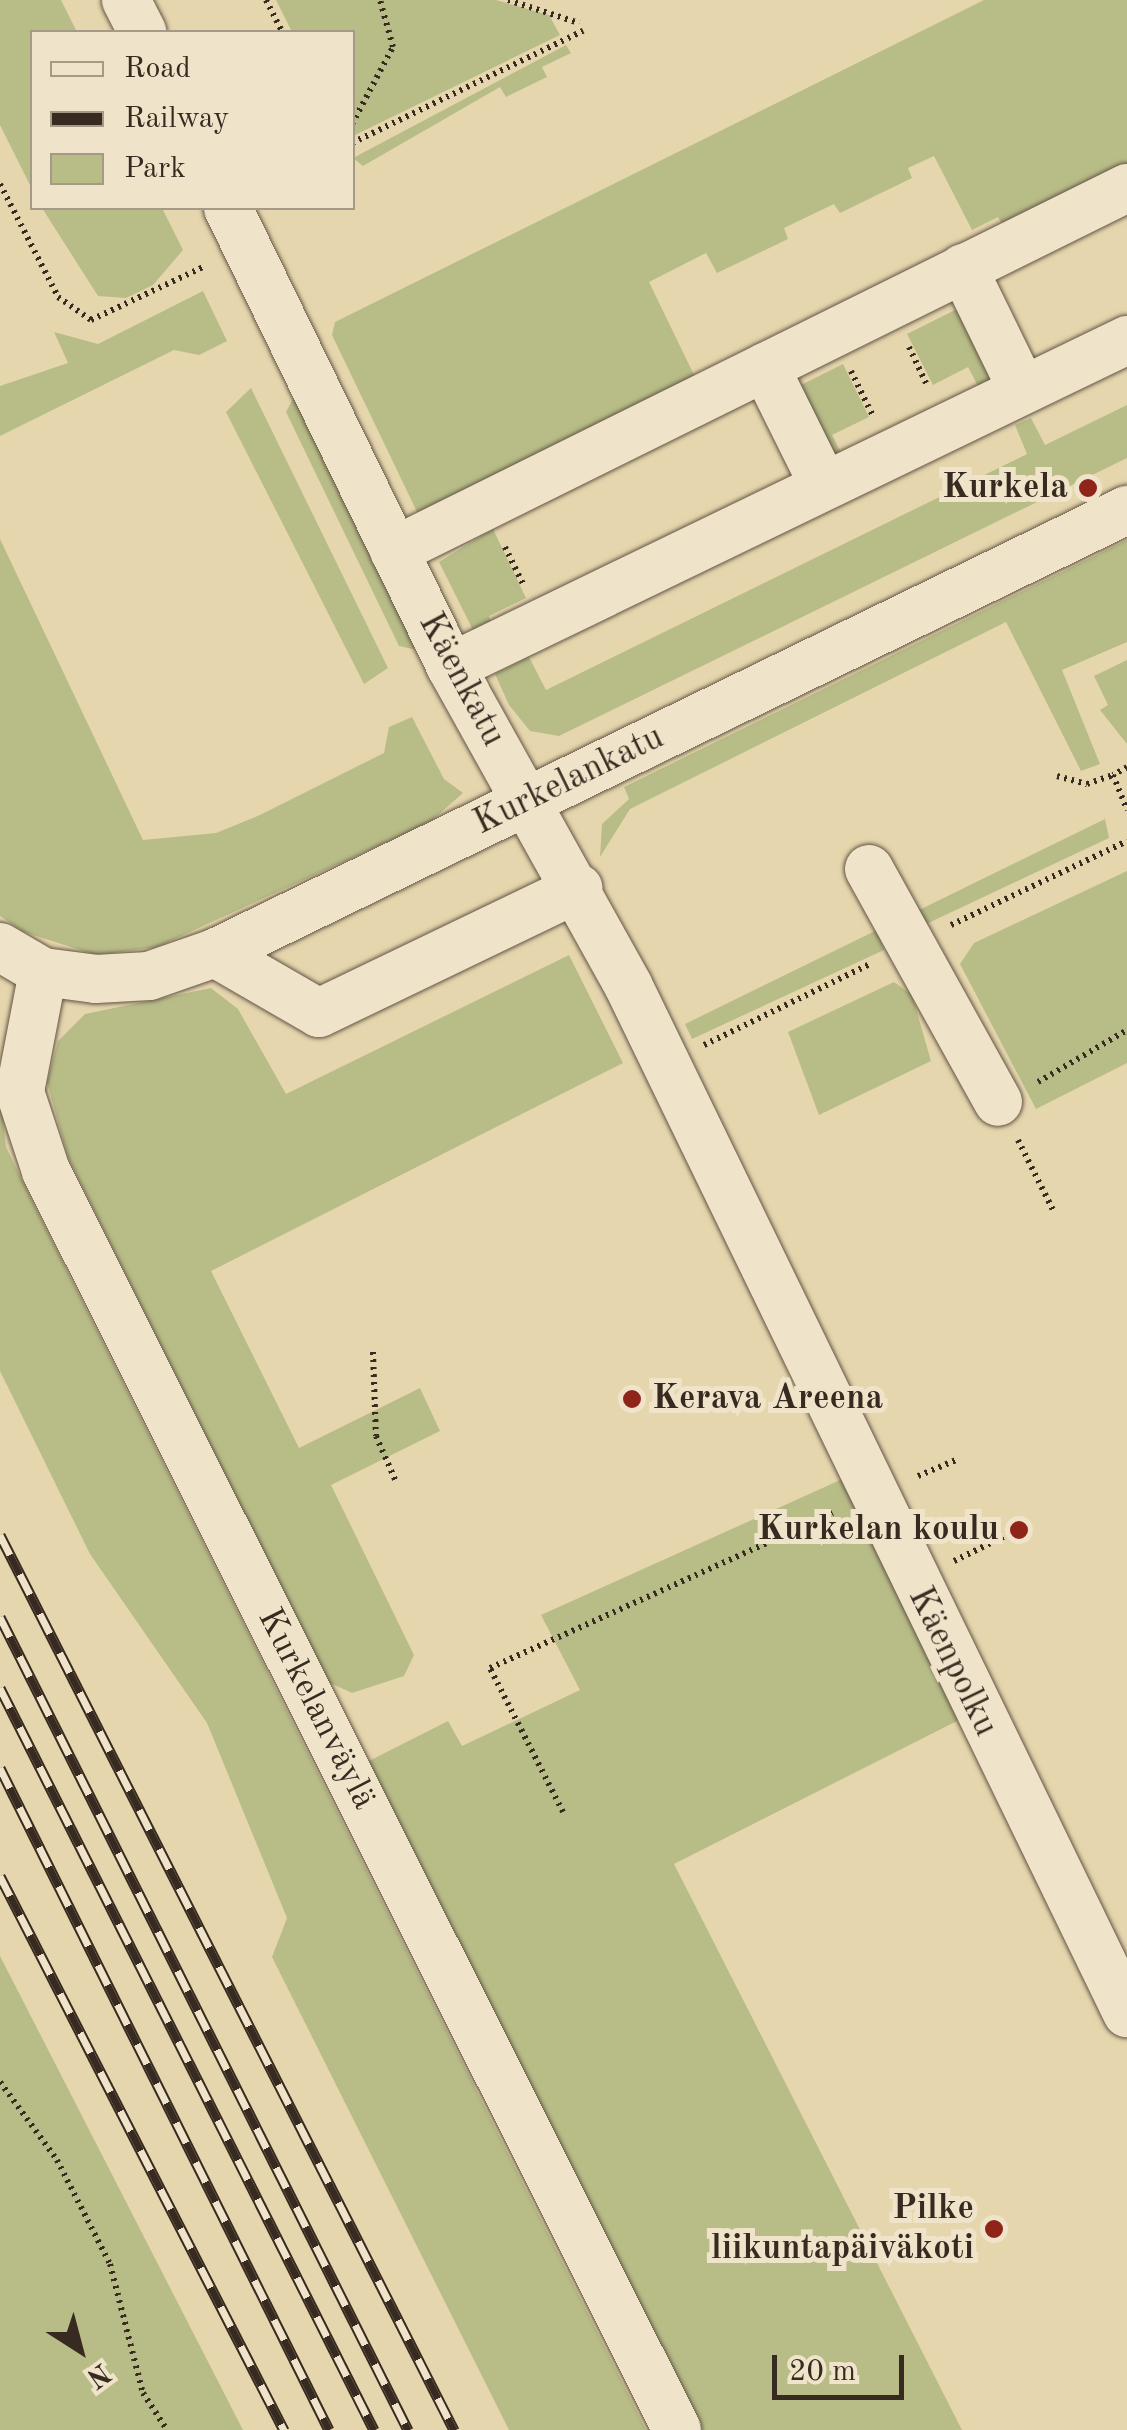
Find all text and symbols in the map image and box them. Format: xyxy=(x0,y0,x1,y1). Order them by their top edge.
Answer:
legend xyxy=(30,30,355,210)
text: Road xyxy=(124,54,191,84)
text: Railway xyxy=(124,104,229,134)
text: Park xyxy=(124,154,186,184)
place label: Kurkela xyxy=(942,467,1068,509)
marker: Kurkela xyxy=(1077,477,1099,499)
street label: Käenkatu xyxy=(408,606,514,754)
street label: Kurkelankatu xyxy=(467,717,671,845)
place label: Kerava Areena xyxy=(652,1378,883,1420)
marker: Kerava Areena xyxy=(621,1388,643,1410)
place label: Kurkelan koulu xyxy=(757,1509,999,1551)
marker: Kurkelan koulu xyxy=(1008,1519,1030,1541)
street label: Käenpolku xyxy=(898,1581,1006,1743)
street label: Kurkelanväylä xyxy=(247,1601,385,1817)
place label: Pilke liikuntapäiväkoti xyxy=(711,2188,974,2270)
marker: Pilke liikuntapäiväkoti xyxy=(983,2218,1005,2240)
north arrow xyxy=(30,2300,130,2400)
scale bar xyxy=(777,2335,910,2397)
text: N xyxy=(81,2357,115,2392)
text: 20 m xyxy=(789,2357,856,2387)

